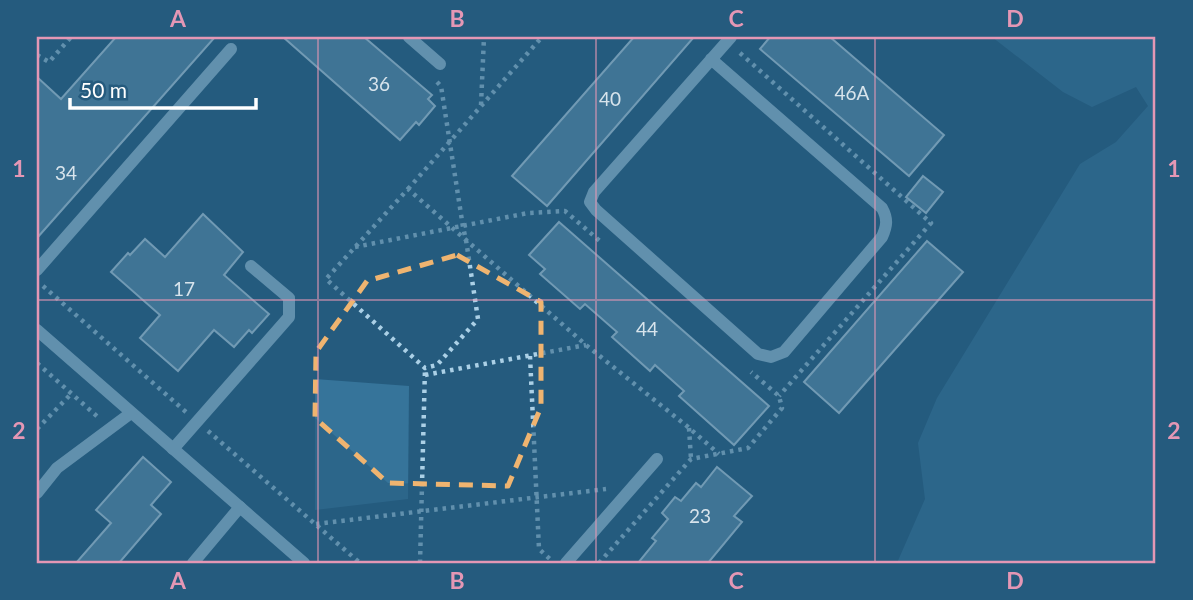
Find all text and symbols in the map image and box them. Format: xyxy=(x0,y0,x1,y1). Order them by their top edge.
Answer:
text: A xyxy=(169,4,187,32)
text: B xyxy=(449,4,465,32)
text: C xyxy=(728,4,744,32)
text: D xyxy=(1006,4,1024,32)
scale bar xyxy=(70,66,256,110)
house number: 36 xyxy=(368,72,390,95)
text: 50 m xyxy=(80,77,127,102)
house number: 46А xyxy=(835,81,870,104)
house number: 40 xyxy=(599,87,621,110)
text: 1 xyxy=(12,154,26,182)
text: 1 xyxy=(1167,154,1181,182)
house number: 34 xyxy=(55,161,77,184)
house number: 17 xyxy=(173,277,195,300)
house number: 44 xyxy=(636,317,658,340)
text: 2 xyxy=(12,416,26,444)
text: 2 xyxy=(1167,416,1181,444)
house number: 23 xyxy=(689,504,711,527)
text: A xyxy=(169,566,187,594)
text: B xyxy=(449,566,465,594)
text: C xyxy=(728,566,744,594)
text: D xyxy=(1006,566,1024,594)

